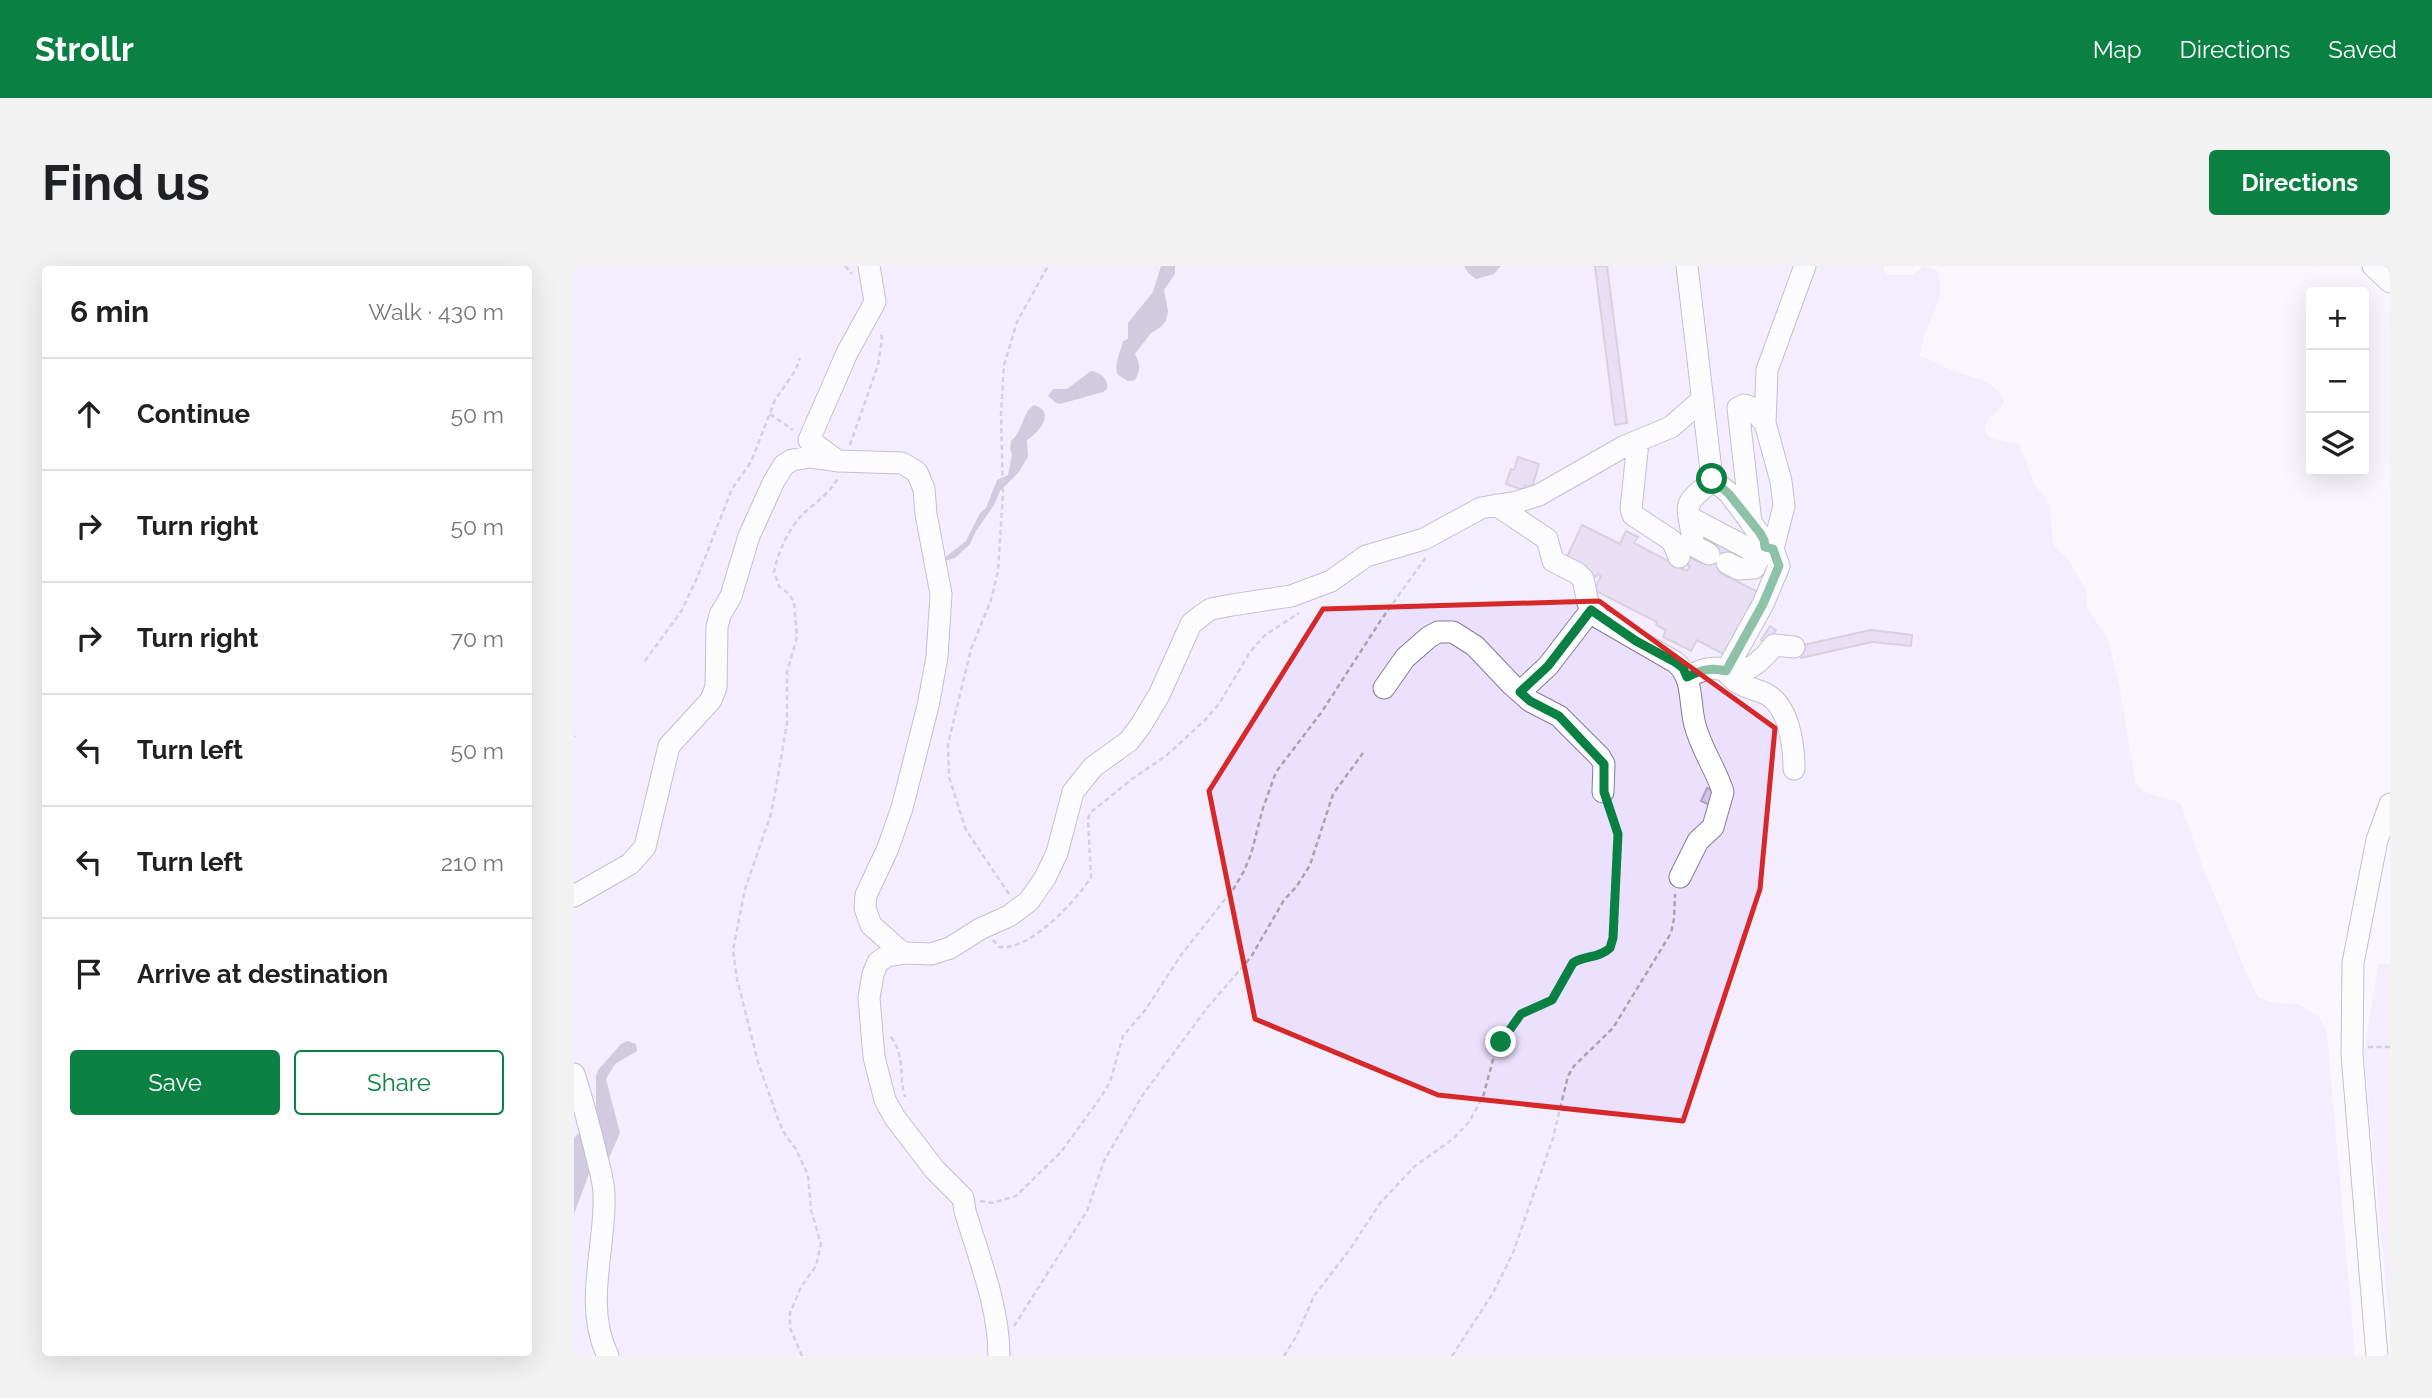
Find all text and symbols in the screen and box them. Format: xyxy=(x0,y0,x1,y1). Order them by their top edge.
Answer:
text: Strollr xyxy=(35,30,134,69)
text: Map xyxy=(2093,35,2142,64)
text: Directions xyxy=(2180,35,2290,64)
text: Saved xyxy=(2328,35,2397,64)
button: Directions xyxy=(2209,150,2390,215)
text: Find us xyxy=(42,154,210,211)
map controls xyxy=(2306,287,2369,476)
button: + xyxy=(2306,287,2369,350)
text: 6 min xyxy=(70,294,149,329)
text: Walk · 430 m xyxy=(368,298,504,325)
button: − xyxy=(2306,350,2369,413)
icon: ahead xyxy=(70,395,108,433)
text: Continue xyxy=(137,399,250,429)
text: 50 m xyxy=(450,401,504,428)
button: layers xyxy=(2306,413,2369,476)
route start xyxy=(1696,463,1727,494)
icon: right xyxy=(70,507,108,545)
text: Turn right xyxy=(137,511,258,541)
text: 50 m xyxy=(450,513,504,540)
icon: right xyxy=(70,619,108,657)
text: Turn right xyxy=(137,623,258,653)
text: 70 m xyxy=(451,625,504,652)
icon: left xyxy=(70,731,108,769)
text: Turn left xyxy=(137,735,243,765)
text: 50 m xyxy=(450,737,504,764)
icon: left xyxy=(70,843,108,881)
text: Turn left xyxy=(137,847,243,877)
text: 210 m xyxy=(441,849,504,876)
icon: arrive xyxy=(70,955,108,993)
text: Arrive at destination xyxy=(137,959,388,989)
route end xyxy=(1485,1026,1516,1057)
button: Save xyxy=(70,1050,280,1115)
button: Share xyxy=(294,1050,504,1115)

